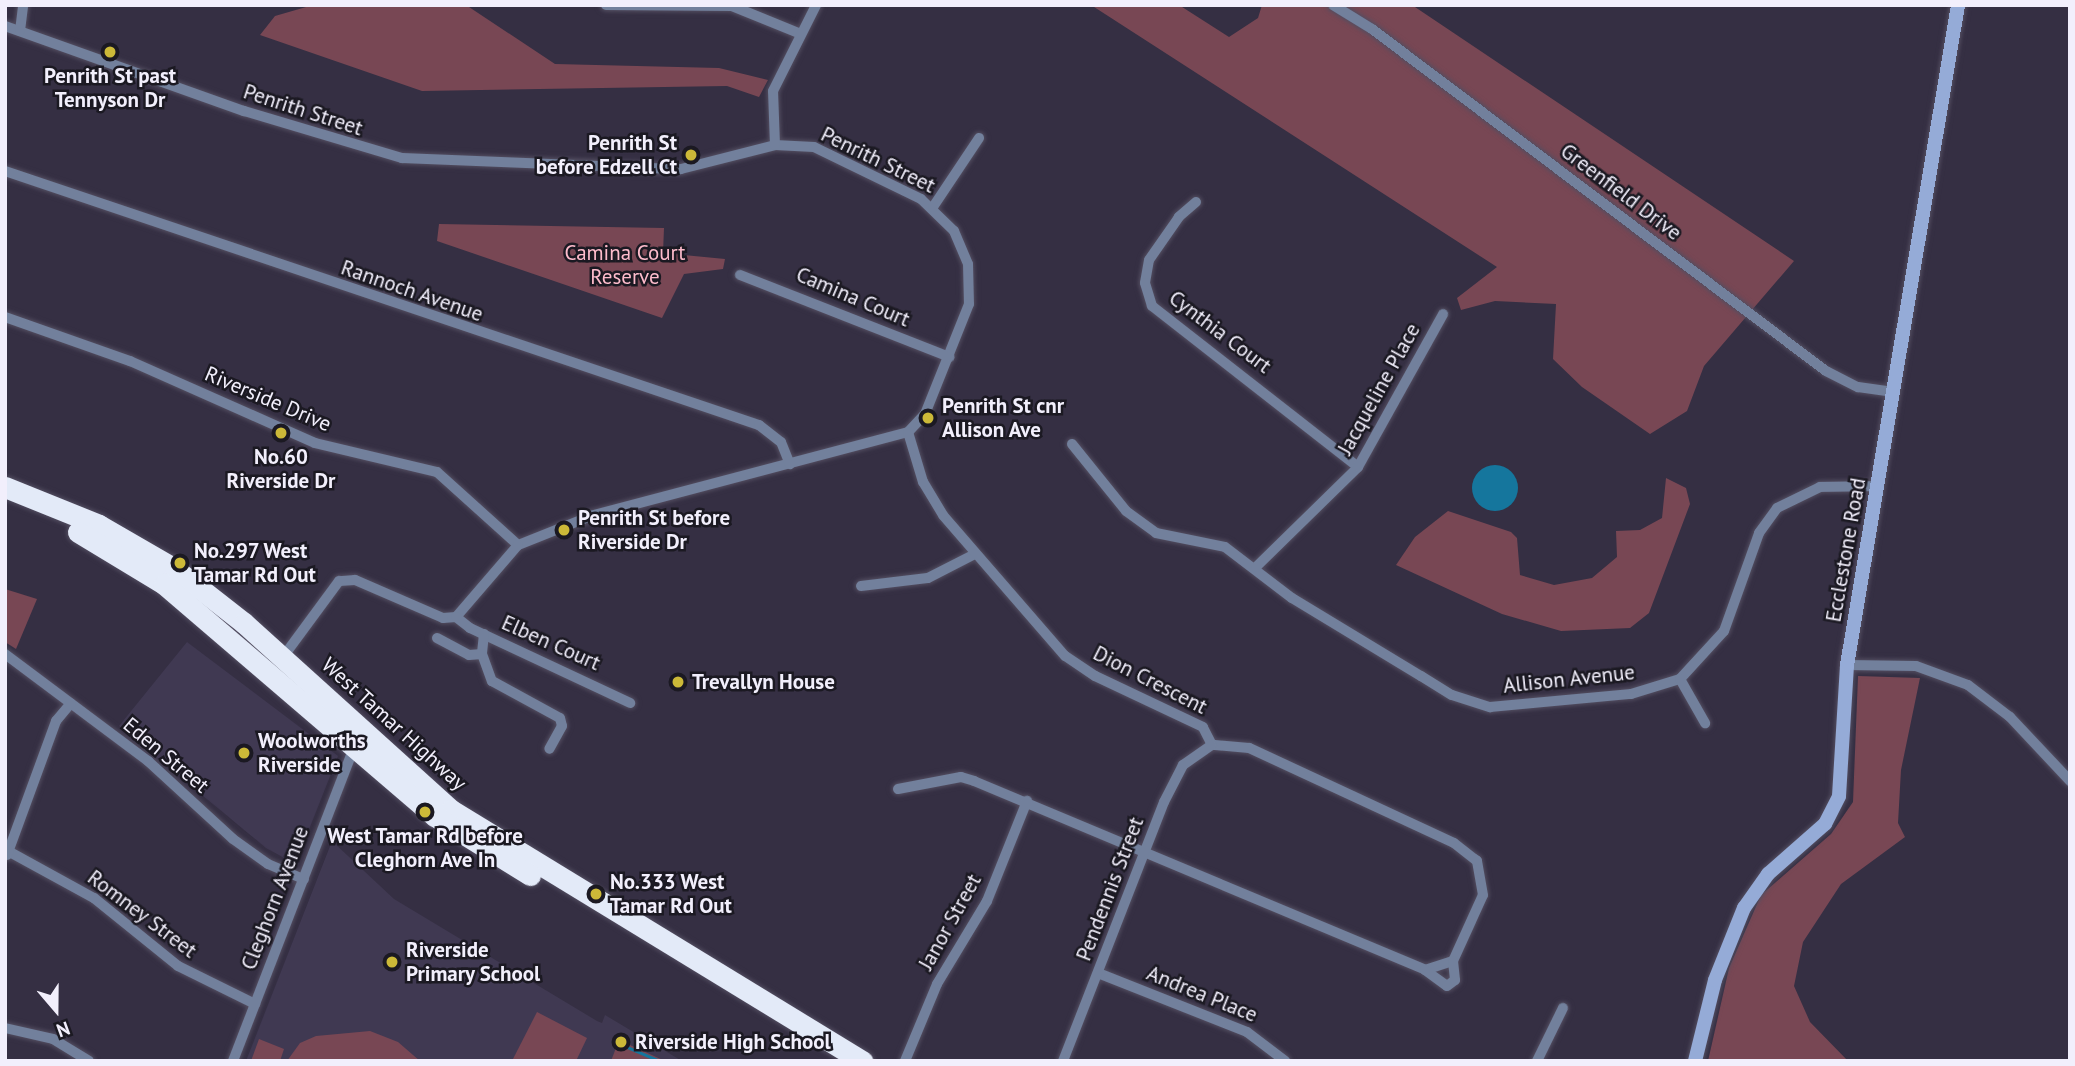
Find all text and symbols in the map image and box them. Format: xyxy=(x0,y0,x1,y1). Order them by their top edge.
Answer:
marker: Penrith St past Tennyson Dr xyxy=(102,44,118,60)
place label: Penrith St past Tennyson Dr xyxy=(44,63,176,113)
street label: Penrith Street xyxy=(240,79,366,141)
street label: Penrith Street xyxy=(817,122,939,198)
place label: Penrith St before Edzell Ct xyxy=(535,130,677,180)
street label: Greenfield Drive xyxy=(1556,138,1686,246)
marker: Penrith St before Edzell Ct xyxy=(683,147,699,163)
park label: Camina Court Reserve xyxy=(565,240,685,290)
street label: Rannoch Avenue xyxy=(337,255,487,327)
street label: Camina Court xyxy=(792,262,914,332)
street label: Cynthia Court xyxy=(1164,285,1276,379)
street label: Jacqueline Place xyxy=(1333,319,1425,459)
street label: Riverside Drive xyxy=(201,361,335,437)
place label: Penrith St cnr Allison Ave xyxy=(942,393,1064,443)
marker: Penrith St cnr Allison Ave xyxy=(920,410,936,426)
marker: No.60 Riverside Dr xyxy=(273,425,289,441)
place label: No.60 Riverside Dr xyxy=(227,444,335,494)
street label: Ecclestone Road xyxy=(1821,476,1871,624)
place label: Penrith St before Riverside Dr xyxy=(578,505,730,555)
marker: Penrith St before Riverside Dr xyxy=(556,522,572,538)
place label: No.297 West Tamar Rd Out xyxy=(194,538,316,588)
marker: No.297 West Tamar Rd Out xyxy=(172,555,188,571)
street label: Elben Court xyxy=(498,610,604,676)
street label: Dion Crescent xyxy=(1089,641,1211,719)
street label: West Tamar Highway xyxy=(316,652,472,796)
street label: Allison Avenue xyxy=(1502,660,1636,698)
place label: Trevallyn House xyxy=(692,669,835,695)
marker: Trevallyn House xyxy=(670,674,686,690)
street label: Eden Street xyxy=(118,712,214,798)
place label: Woolworths Riverside xyxy=(258,728,366,778)
marker: Woolworths Riverside xyxy=(236,745,252,761)
marker: West Tamar Rd before Cleghorn Ave In xyxy=(417,804,433,820)
street label: Pendennis Street xyxy=(1071,814,1149,964)
street label: Cleghorn Avenue xyxy=(236,822,314,974)
place label: West Tamar Rd before Cleghorn Ave In xyxy=(327,823,523,873)
street label: Romney Street xyxy=(82,865,202,963)
place label: No.333 West Tamar Rd Out xyxy=(610,869,732,919)
street label: Janor Street xyxy=(913,870,987,974)
marker: No.333 West Tamar Rd Out xyxy=(588,886,604,902)
place label: Riverside Primary School xyxy=(406,937,541,987)
marker: Riverside Primary School xyxy=(384,954,400,970)
street label: Andrea Place xyxy=(1143,960,1261,1028)
north arrow xyxy=(21,975,91,1045)
text: N xyxy=(53,1016,73,1043)
place label: Riverside High School xyxy=(635,1029,831,1055)
marker: Riverside High School xyxy=(613,1034,629,1050)

